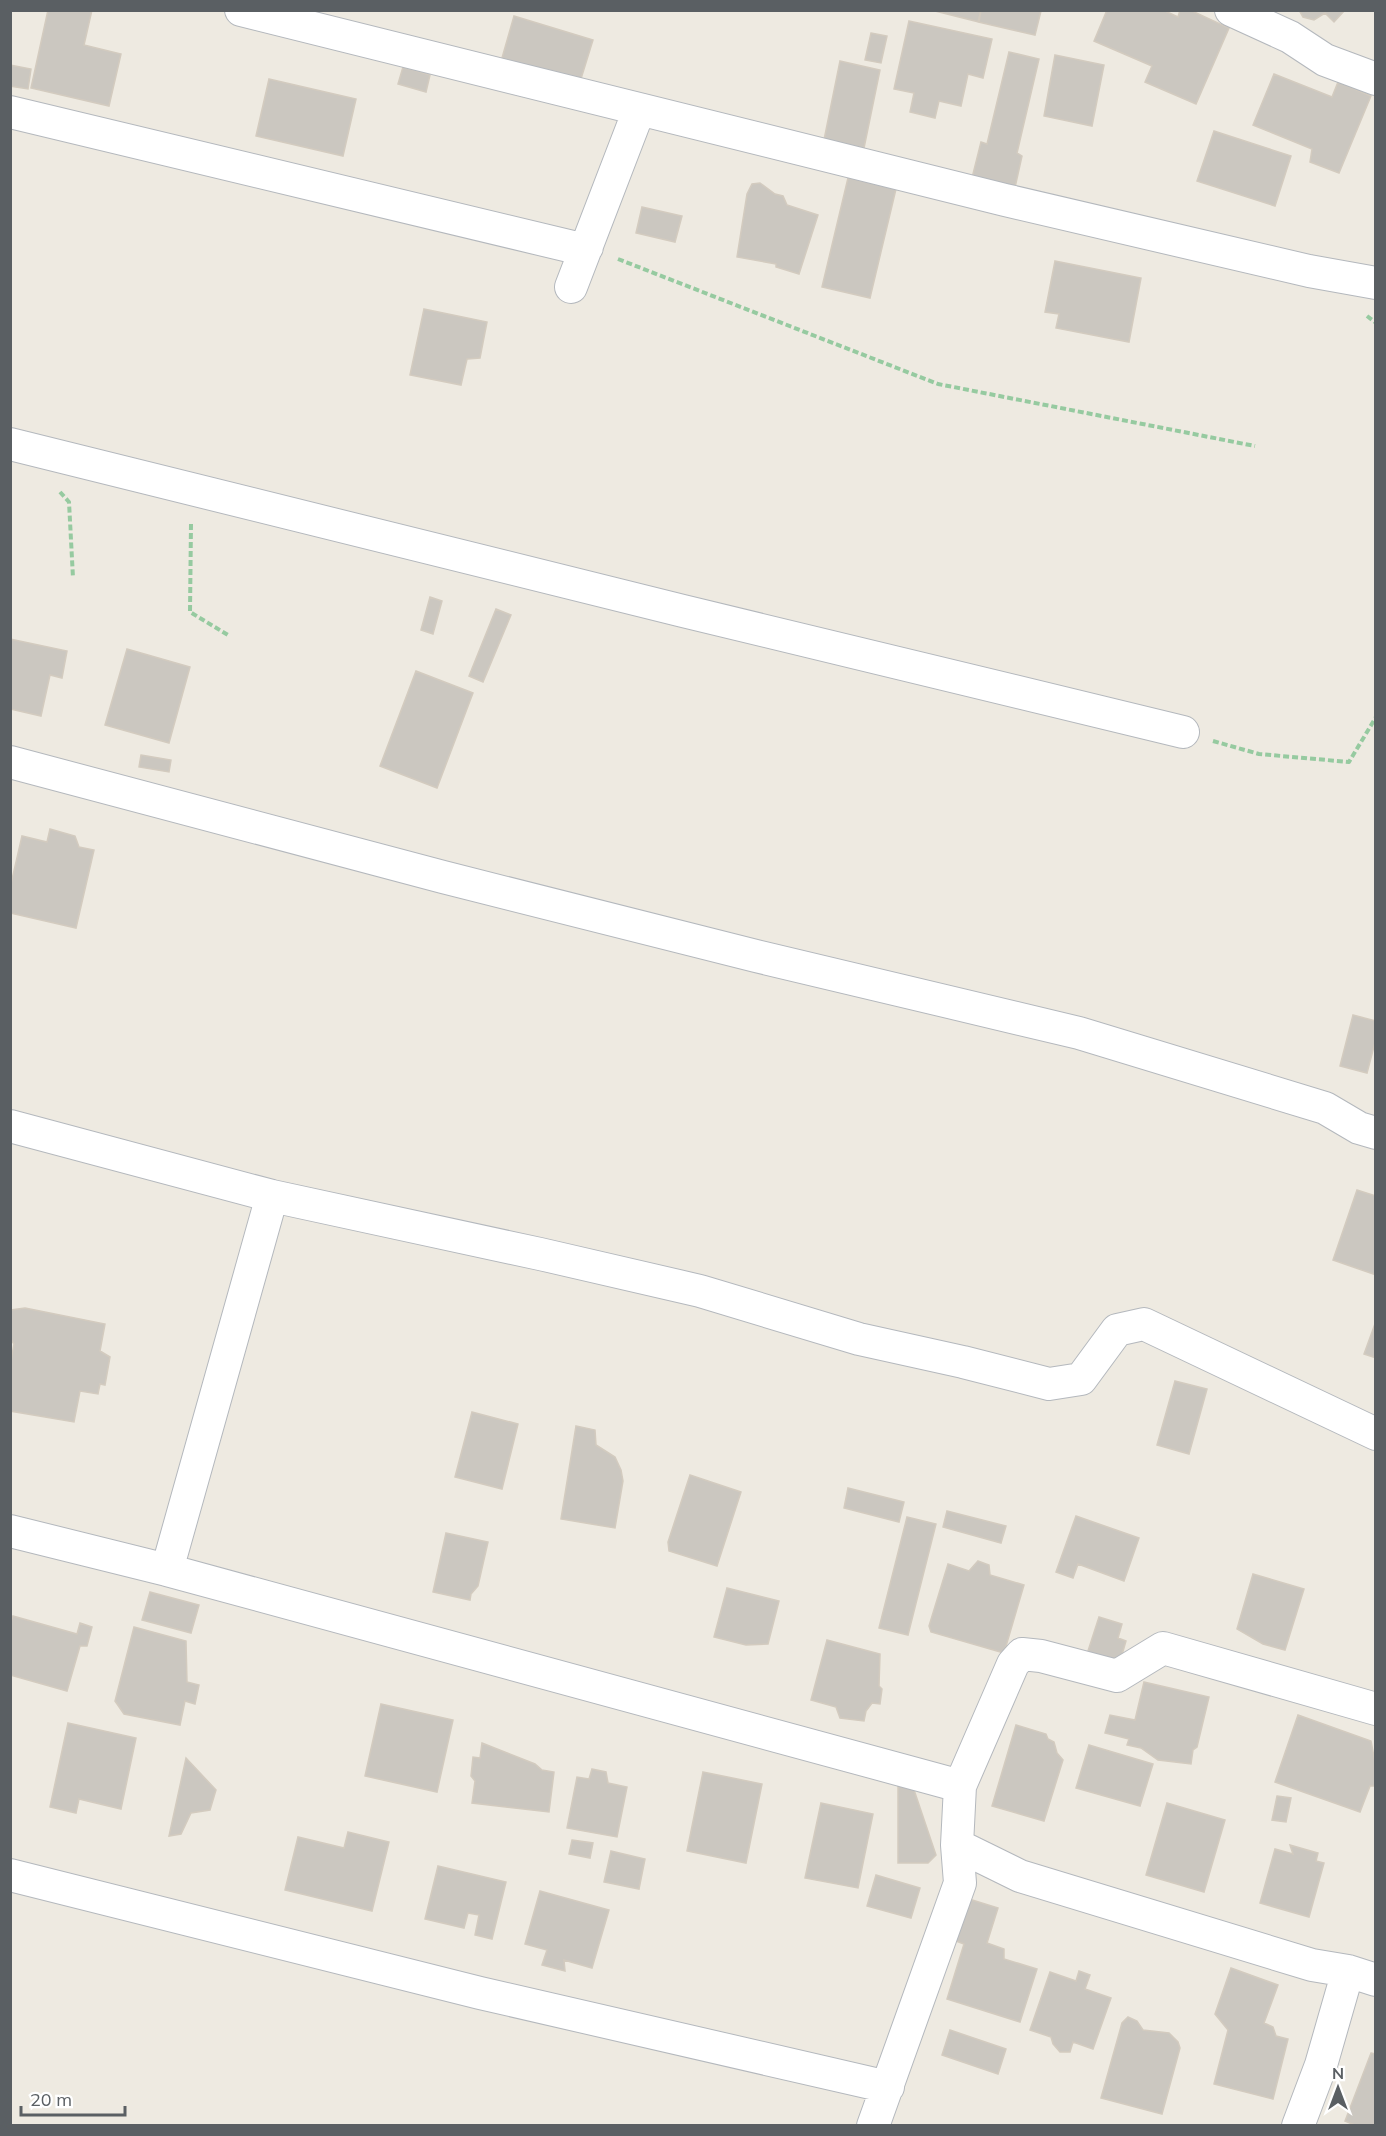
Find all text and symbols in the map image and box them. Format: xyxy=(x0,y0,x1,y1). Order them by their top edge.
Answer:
north arrow xyxy=(1308,2058,1368,2118)
text: N xyxy=(1332,2063,1344,2083)
scale bar xyxy=(21,2079,124,2117)
text: 20 m xyxy=(30,2088,72,2111)

